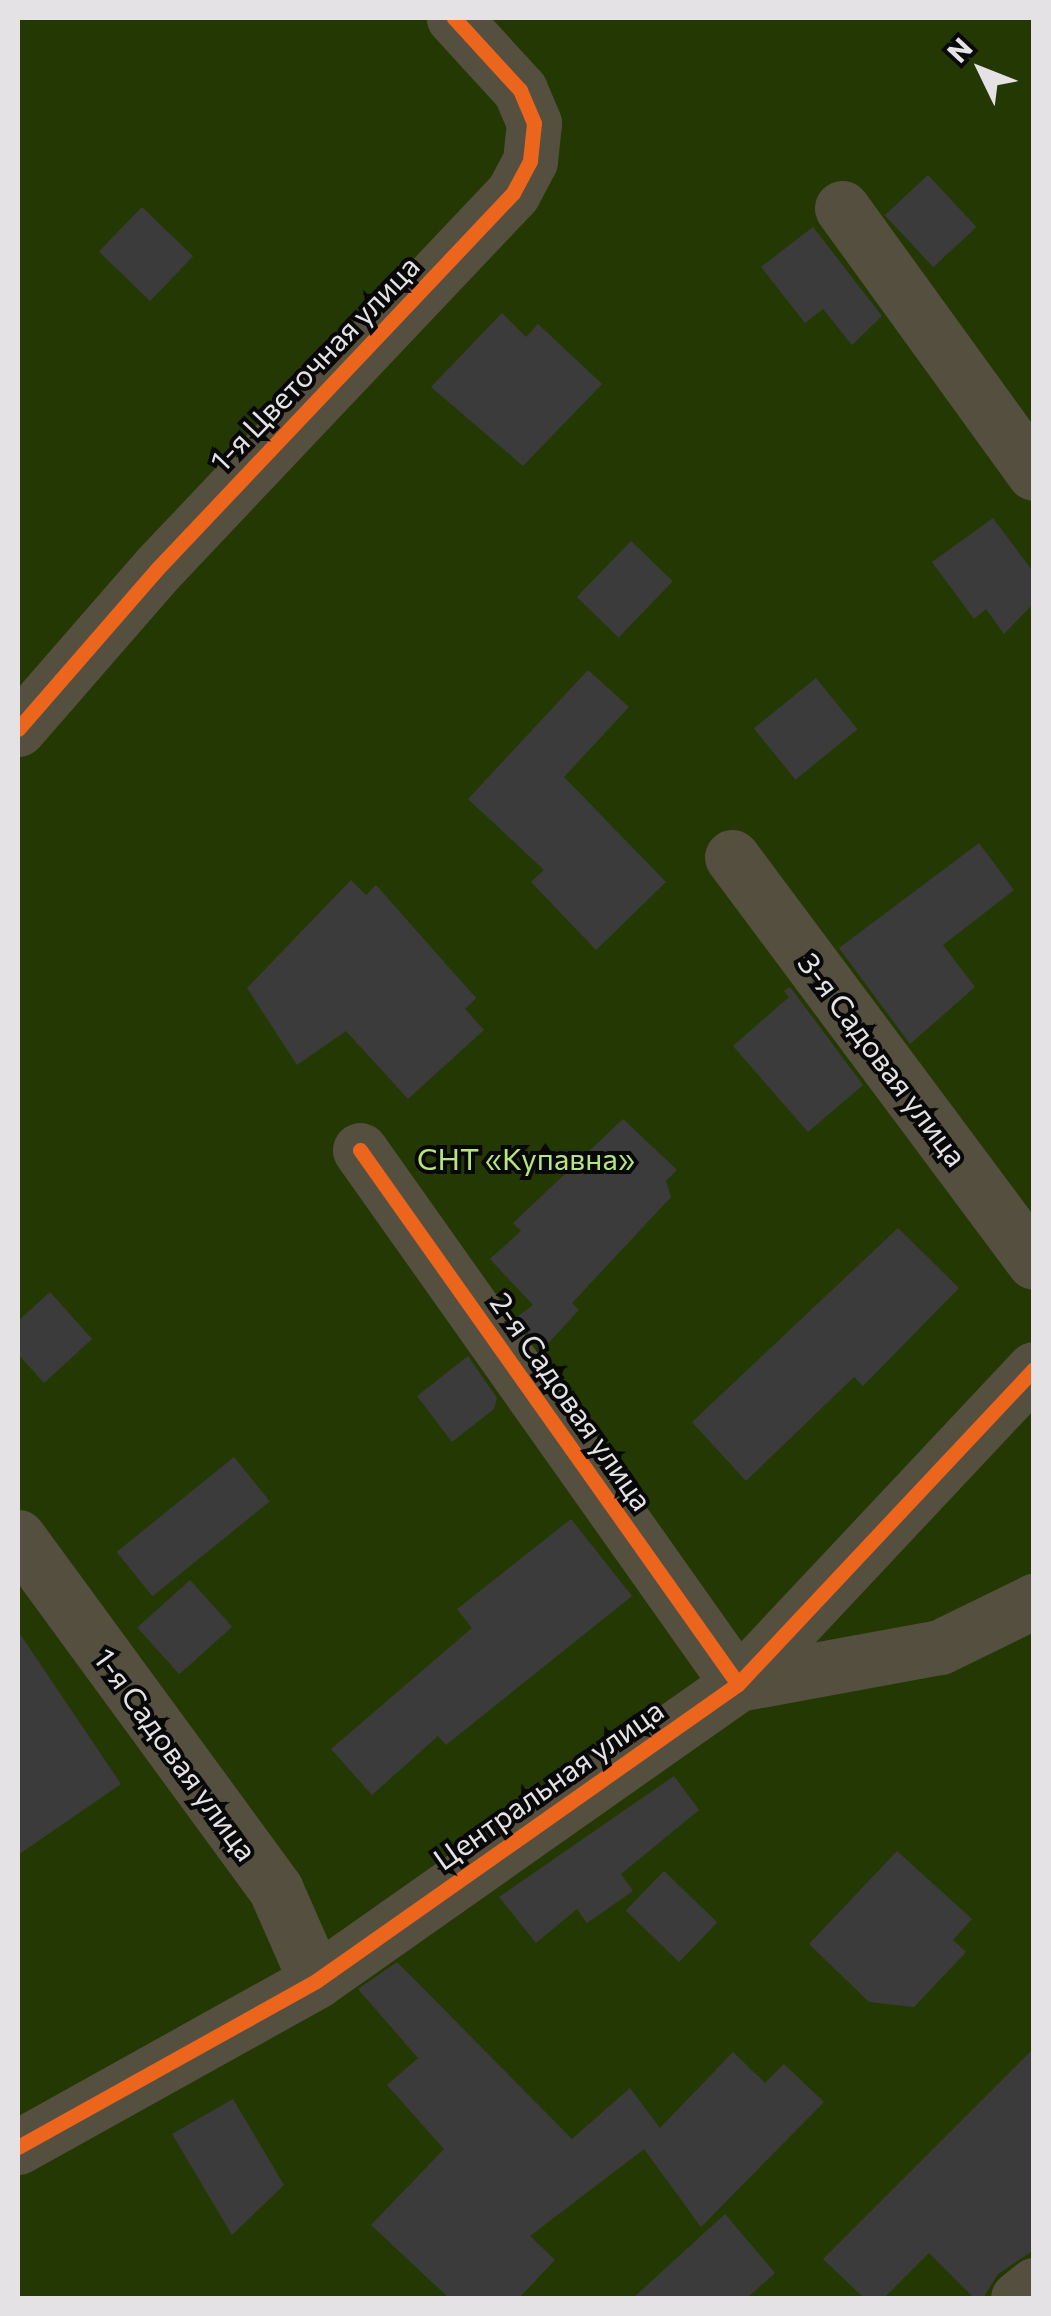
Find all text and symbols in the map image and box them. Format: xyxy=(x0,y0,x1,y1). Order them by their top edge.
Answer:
north arrow xyxy=(931,20,1031,120)
text: N xyxy=(939,30,979,69)
street label: 1-я Цветочная улица xyxy=(202,248,426,478)
street label: 3-я Садовая улица xyxy=(791,945,975,1173)
park label: СНТ «Купавна» xyxy=(417,1140,635,1176)
street label: 2-я Садовая улица xyxy=(483,1285,661,1517)
street label: 1-я Садовая улица xyxy=(87,1641,265,1867)
street label: Центральная улица xyxy=(426,1691,670,1877)

